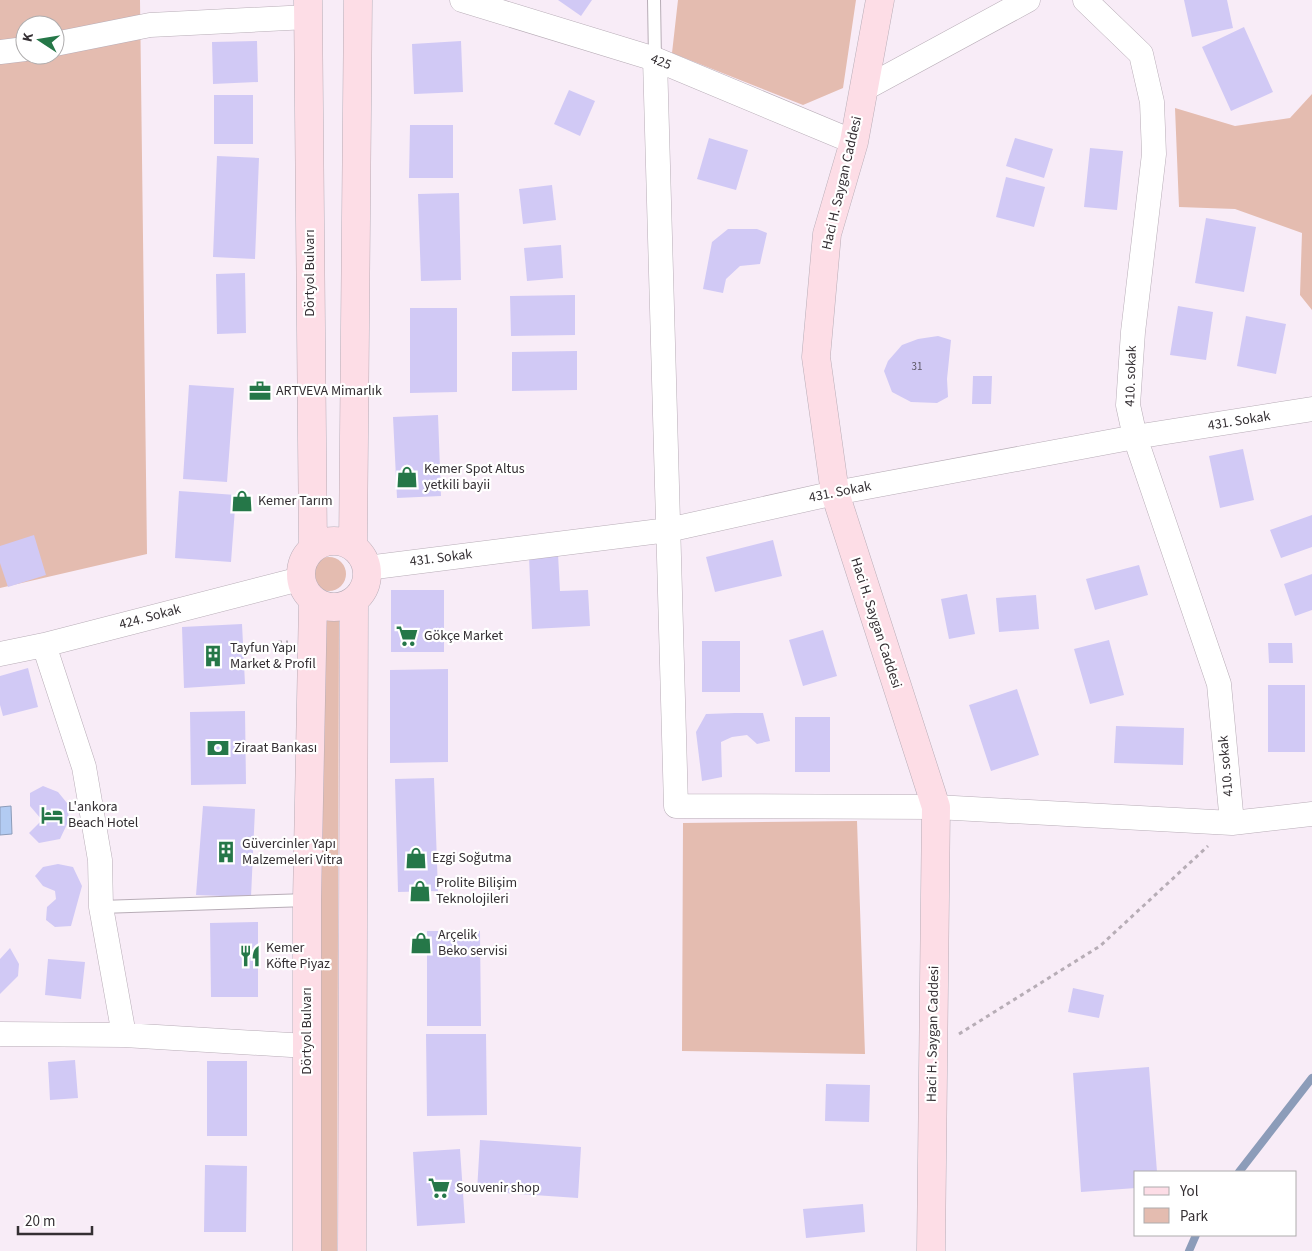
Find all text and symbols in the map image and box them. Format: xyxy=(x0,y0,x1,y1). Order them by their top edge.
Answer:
north arrow xyxy=(15,15,65,65)
text: K xyxy=(18,31,39,44)
street label: 425 xyxy=(648,49,674,75)
street label: Haci H. Saygan Caddesi xyxy=(817,114,867,252)
street label: Dörtyol Bulvarı xyxy=(300,229,320,317)
street label: 410. sokak xyxy=(1120,345,1142,407)
house number: 31 xyxy=(912,359,922,374)
office icon: ARTVEVA Mimarlık xyxy=(247,378,273,404)
place label: ARTVEVA Mimarlık xyxy=(276,381,382,401)
street label: 431. Sokak xyxy=(1206,406,1272,436)
place label: Kemer Spot Altus yetkili bayii xyxy=(424,459,525,495)
shop icon: Kemer Spot Altus yetkili bayii xyxy=(394,464,420,490)
street label: 431. Sokak xyxy=(807,476,873,508)
shop icon: Kemer Tarım xyxy=(229,488,255,514)
place label: Kemer Tarım xyxy=(258,491,333,511)
street label: 431. Sokak xyxy=(409,544,474,572)
street label: Haci H. Saygan Caddesi xyxy=(845,555,907,691)
street label: 424. Sokak xyxy=(117,599,183,635)
supermarket icon: Gökçe Market xyxy=(394,623,420,649)
place label: Gökçe Market xyxy=(424,626,503,646)
place label: Tayfun Yapı Market & Profil xyxy=(230,638,316,674)
building icon: Tayfun Yapı Market & Profil xyxy=(200,643,226,669)
street label: 410. sokak xyxy=(1213,734,1239,797)
bank icon: Ziraat Bankası xyxy=(205,735,231,761)
place label: Ziraat Bankası xyxy=(234,738,317,758)
place label: L'ankora Beach Hotel xyxy=(68,797,139,833)
hotel icon: L'ankora Beach Hotel xyxy=(39,802,65,828)
place label: Güvercinler Yapı Malzemeleri Vitra xyxy=(242,834,343,870)
building icon: Güvercinler Yapı Malzemeleri Vitra xyxy=(213,839,239,865)
shop icon: Ezgi Soğutma xyxy=(403,845,429,871)
place label: Ezgi Soğutma xyxy=(432,848,512,868)
place label: Prolite Bilişim Teknolojileri xyxy=(436,873,517,909)
shop icon: Prolite Bilişim Teknolojileri xyxy=(407,878,433,904)
place label: Arçelik Beko servisi xyxy=(438,925,508,961)
shop icon: Arçelik Beko servisi xyxy=(408,930,434,956)
place label: Kemer Köfte Piyaz xyxy=(266,938,330,974)
restaurant icon: Kemer Köfte Piyaz xyxy=(237,943,263,969)
street label: Haci H. Saygan Caddesi xyxy=(922,966,944,1102)
street label: Dörtyol Bulvarı xyxy=(297,987,317,1075)
legend xyxy=(1134,1171,1297,1236)
supermarket icon: Souvenir shop xyxy=(426,1175,452,1201)
place label: Souvenir shop xyxy=(456,1178,540,1198)
text: Yol xyxy=(1179,1181,1199,1202)
scale bar xyxy=(18,1204,91,1236)
text: Park xyxy=(1180,1206,1209,1227)
text: 20 m xyxy=(25,1211,55,1232)

